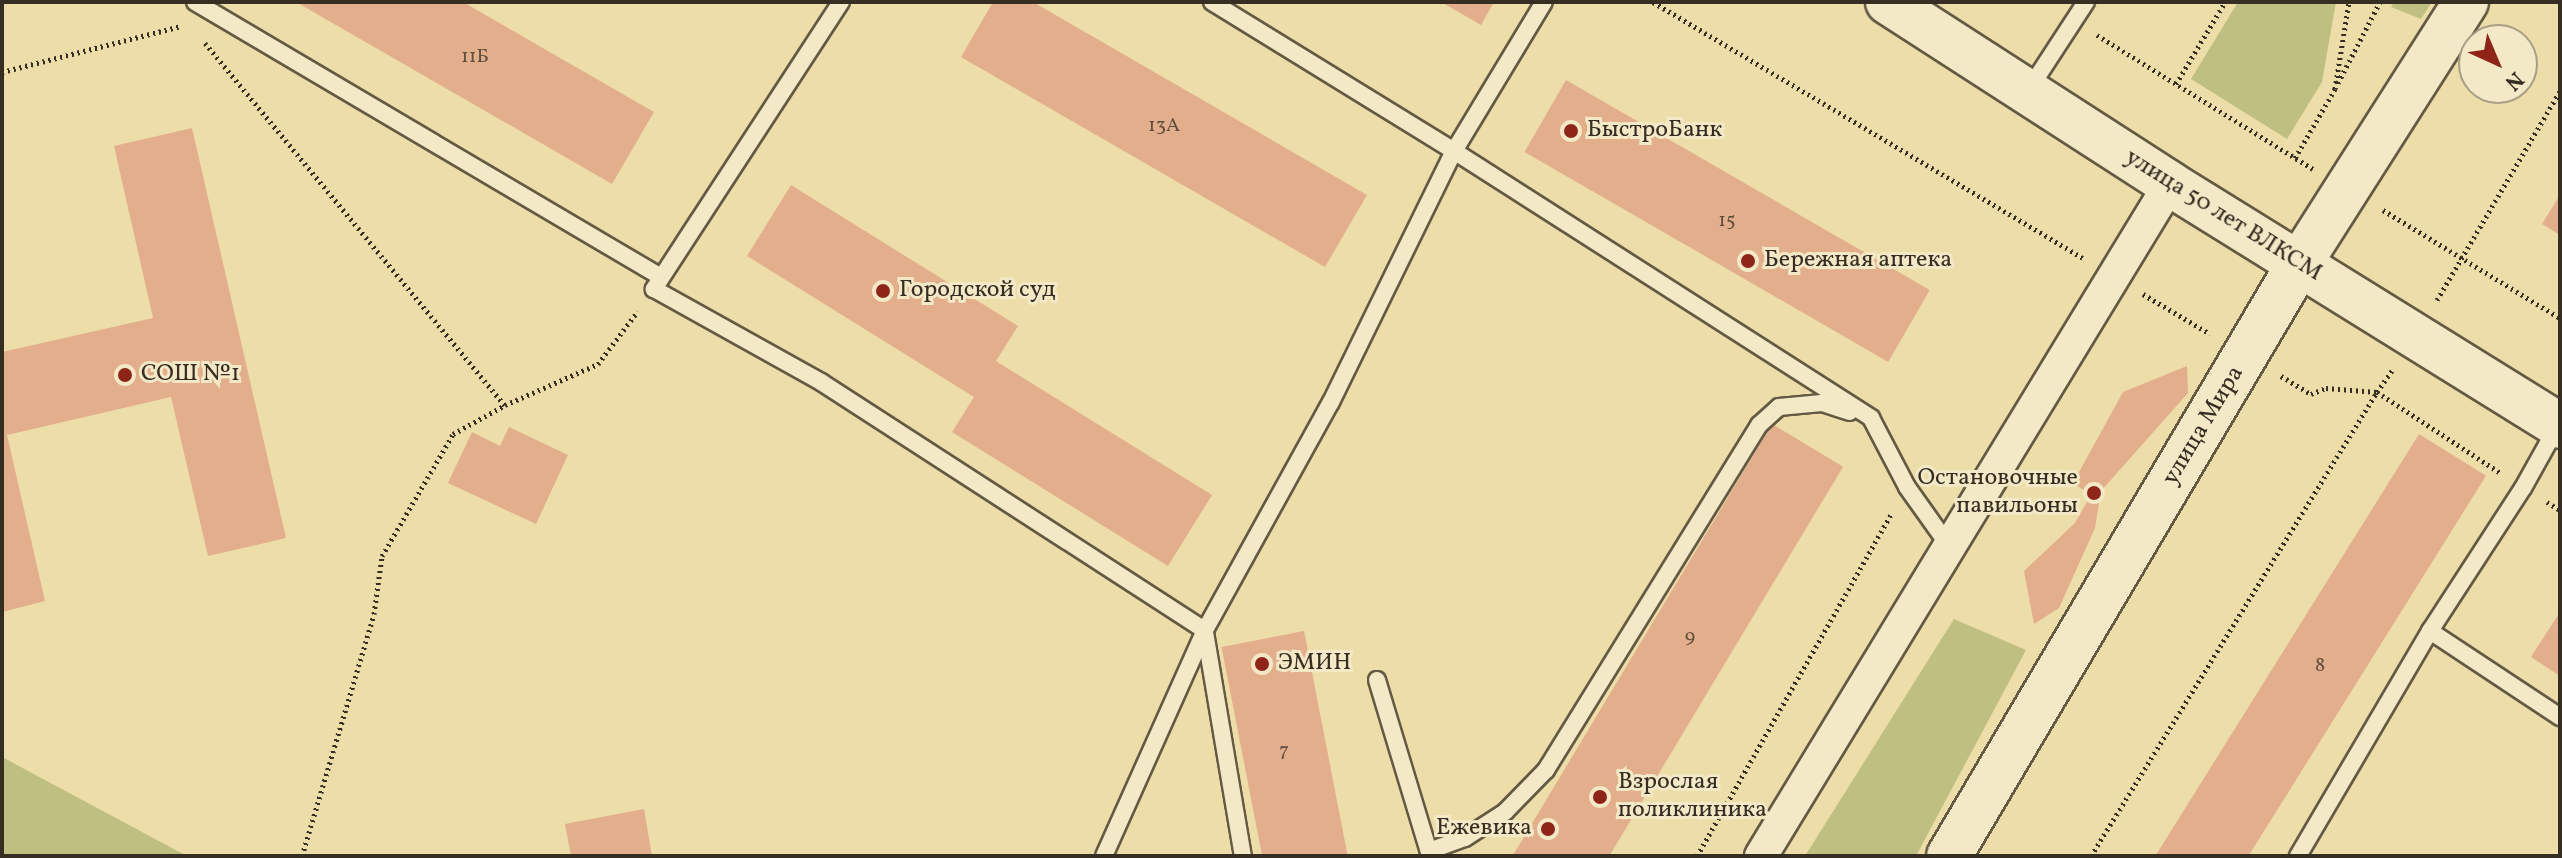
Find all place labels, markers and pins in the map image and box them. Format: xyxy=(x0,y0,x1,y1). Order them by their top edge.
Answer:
place label: БыстроБанк xyxy=(1587,117,1722,145)
marker: БыстроБанк xyxy=(1562,122,1580,140)
place label: Бережная аптека xyxy=(1764,247,1952,275)
marker: Бережная аптека xyxy=(1739,252,1757,270)
place label: Городской суд xyxy=(899,277,1056,305)
marker: Городской суд xyxy=(874,282,892,300)
place label: СОШ №1 xyxy=(141,361,240,389)
marker: СОШ №1 xyxy=(116,366,134,384)
place label: Остановочные павильоны xyxy=(1917,465,2078,521)
marker: Остановочные павильоны xyxy=(2085,484,2103,502)
place label: ЭМИН xyxy=(1278,650,1351,678)
marker: ЭМИН xyxy=(1253,655,1271,673)
place label: Взрослая поликлиника xyxy=(1618,769,1767,825)
marker: Взрослая поликлиника xyxy=(1589,786,1611,808)
place label: Ежевика xyxy=(1436,815,1532,843)
marker: Ежевика xyxy=(1539,820,1557,838)

